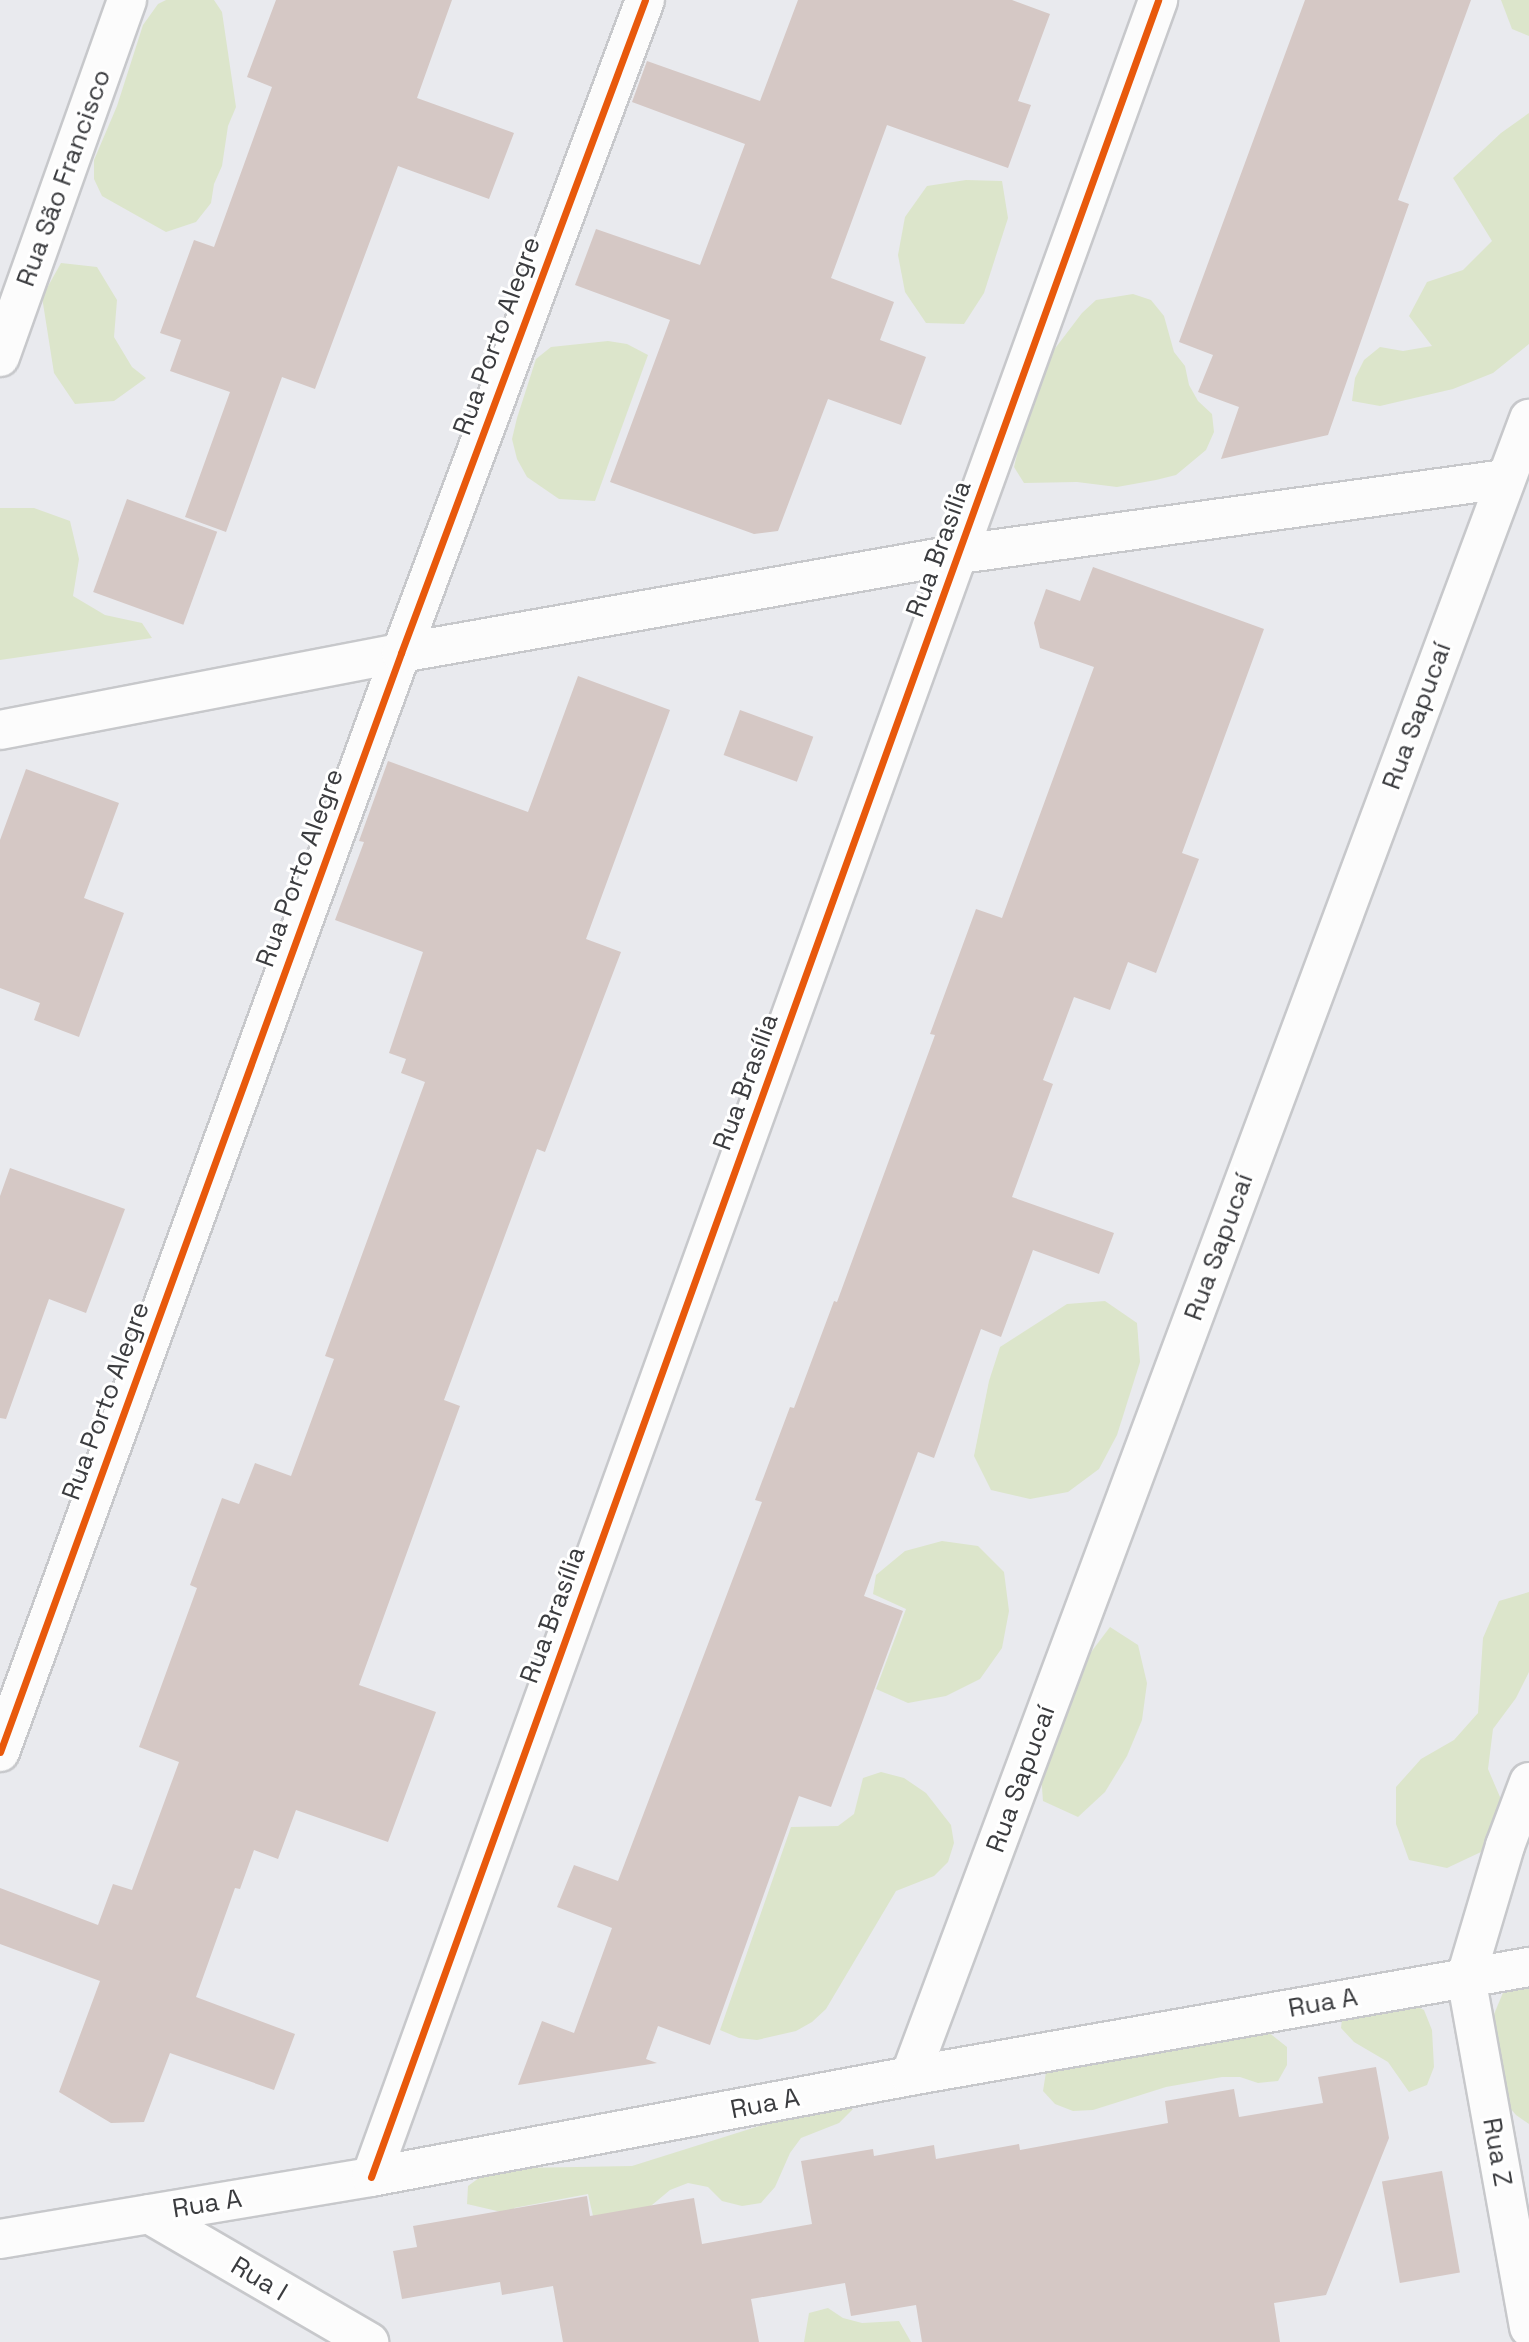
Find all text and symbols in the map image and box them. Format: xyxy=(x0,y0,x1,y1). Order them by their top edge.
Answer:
street label: Rua São Francisco xyxy=(10,65,118,291)
street label: Rua Porto Alegre xyxy=(447,233,547,439)
street label: Rua Brasília xyxy=(900,476,978,622)
street label: Rua Sapucaí xyxy=(1376,638,1458,794)
street label: Rua Porto Alegre xyxy=(250,765,350,971)
street label: Rua Brasília xyxy=(707,1009,785,1155)
street label: Rua Sapucaí xyxy=(1178,1169,1260,1325)
street label: Rua Porto Alegre xyxy=(56,1298,156,1504)
street label: Rua Brasília xyxy=(514,1542,592,1688)
street label: Rua Sapucaí xyxy=(980,1701,1062,1857)
street label: Rua A xyxy=(1286,1982,1360,2024)
street label: Rua A xyxy=(728,2082,802,2126)
street label: Rua Z xyxy=(1476,2115,1518,2189)
street label: Rua A xyxy=(170,2183,244,2225)
street label: Rua I xyxy=(225,2250,293,2308)

